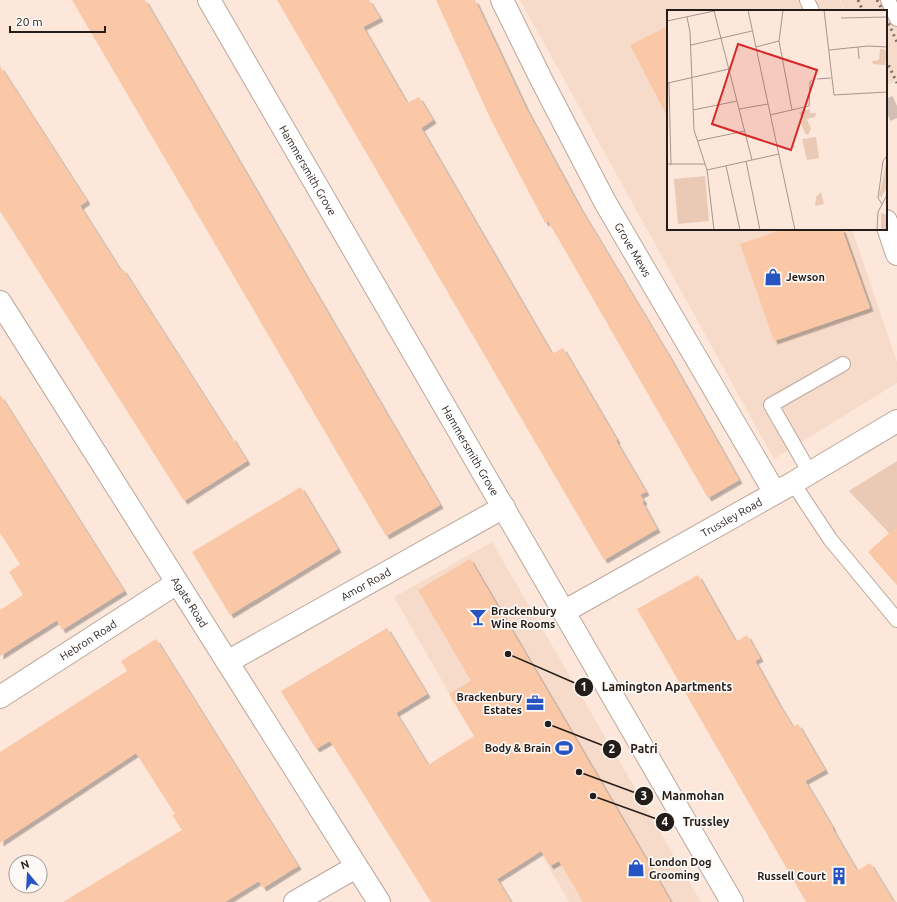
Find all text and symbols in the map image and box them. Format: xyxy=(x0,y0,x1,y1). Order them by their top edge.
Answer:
scale bar xyxy=(10,8,105,34)
inset map xyxy=(667,10,887,230)
text: 20 m xyxy=(16,15,43,28)
street label: Hammersmith Grove xyxy=(277,123,339,218)
street label: Grove Mews xyxy=(612,220,653,279)
shop icon: Jewson xyxy=(763,267,783,287)
place label: Jewson xyxy=(786,271,825,283)
street label: Hammersmith Grove xyxy=(440,404,501,498)
street label: Trussley Road xyxy=(699,496,764,539)
street label: Amor Road xyxy=(339,566,393,603)
street label: Agate Road xyxy=(169,575,210,630)
place label: Brackenbury Wine Rooms xyxy=(491,605,557,630)
bar icon: Brackenbury Wine Rooms xyxy=(468,607,488,627)
street label: Hebron Road xyxy=(58,618,119,663)
callout: Lamington Apartments xyxy=(574,675,740,699)
text: 1 xyxy=(581,680,587,693)
text: Lamington Apartments xyxy=(602,680,733,693)
place label: Brackenbury Estates xyxy=(457,691,522,716)
office icon: Brackenbury Estates xyxy=(525,693,545,713)
callout: Patri xyxy=(602,737,666,761)
sports icon: Body & Brain xyxy=(554,738,574,758)
place label: Body & Brain xyxy=(485,742,551,754)
text: 2 xyxy=(609,742,616,755)
text: Patri xyxy=(630,742,658,755)
callout: Manmohan xyxy=(634,784,732,808)
text: 3 xyxy=(641,789,647,802)
text: Manmohan xyxy=(662,789,724,802)
callout: Trussley xyxy=(655,810,738,834)
text: 4 xyxy=(662,815,669,828)
text: Trussley xyxy=(683,815,730,828)
north arrow xyxy=(8,854,48,894)
place label: London Dog Grooming xyxy=(649,856,711,881)
text: N xyxy=(19,858,31,871)
shop icon: London Dog Grooming xyxy=(626,858,646,878)
building icon: Russell Court xyxy=(829,866,849,886)
place label: Russell Court xyxy=(757,870,826,882)

